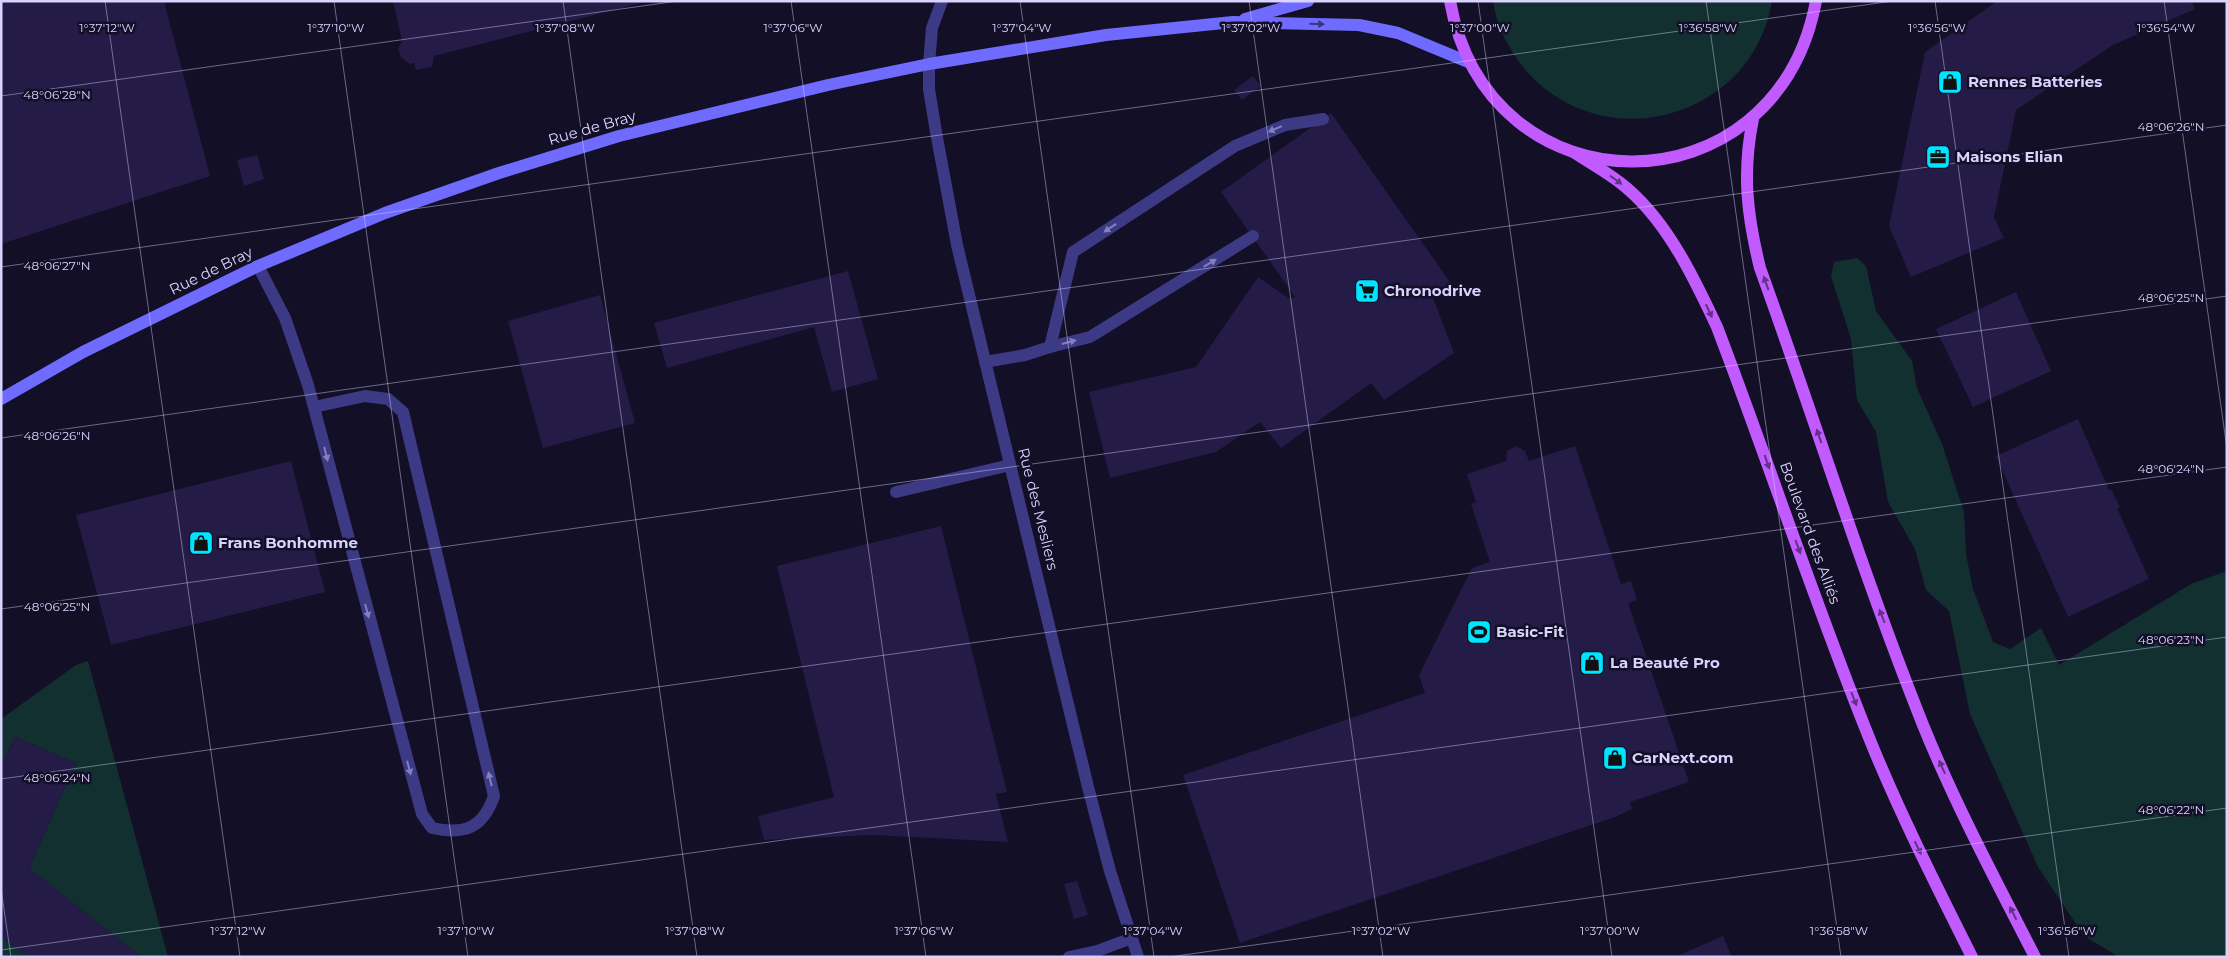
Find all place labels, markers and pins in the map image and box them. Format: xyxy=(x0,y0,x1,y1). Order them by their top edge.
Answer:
shop icon: Rennes Batteries xyxy=(1937,69,1963,95)
place label: Rennes Batteries xyxy=(1968,72,2102,91)
office icon: Maisons Elian xyxy=(1925,144,1951,170)
place label: Maisons Elian xyxy=(1956,147,2063,166)
supermarket icon: Chronodrive xyxy=(1354,278,1380,304)
place label: Chronodrive xyxy=(1384,281,1481,300)
shop icon: Frans Bonhomme xyxy=(188,530,214,556)
place label: Frans Bonhomme xyxy=(218,533,358,552)
sports icon: Basic-Fit xyxy=(1466,619,1492,645)
place label: Basic-Fit xyxy=(1496,622,1565,641)
shop icon: La Beauté Pro xyxy=(1579,650,1605,676)
place label: La Beauté Pro xyxy=(1610,653,1720,672)
shop icon: CarNext.com xyxy=(1602,745,1628,771)
place label: CarNext.com xyxy=(1632,748,1734,767)

